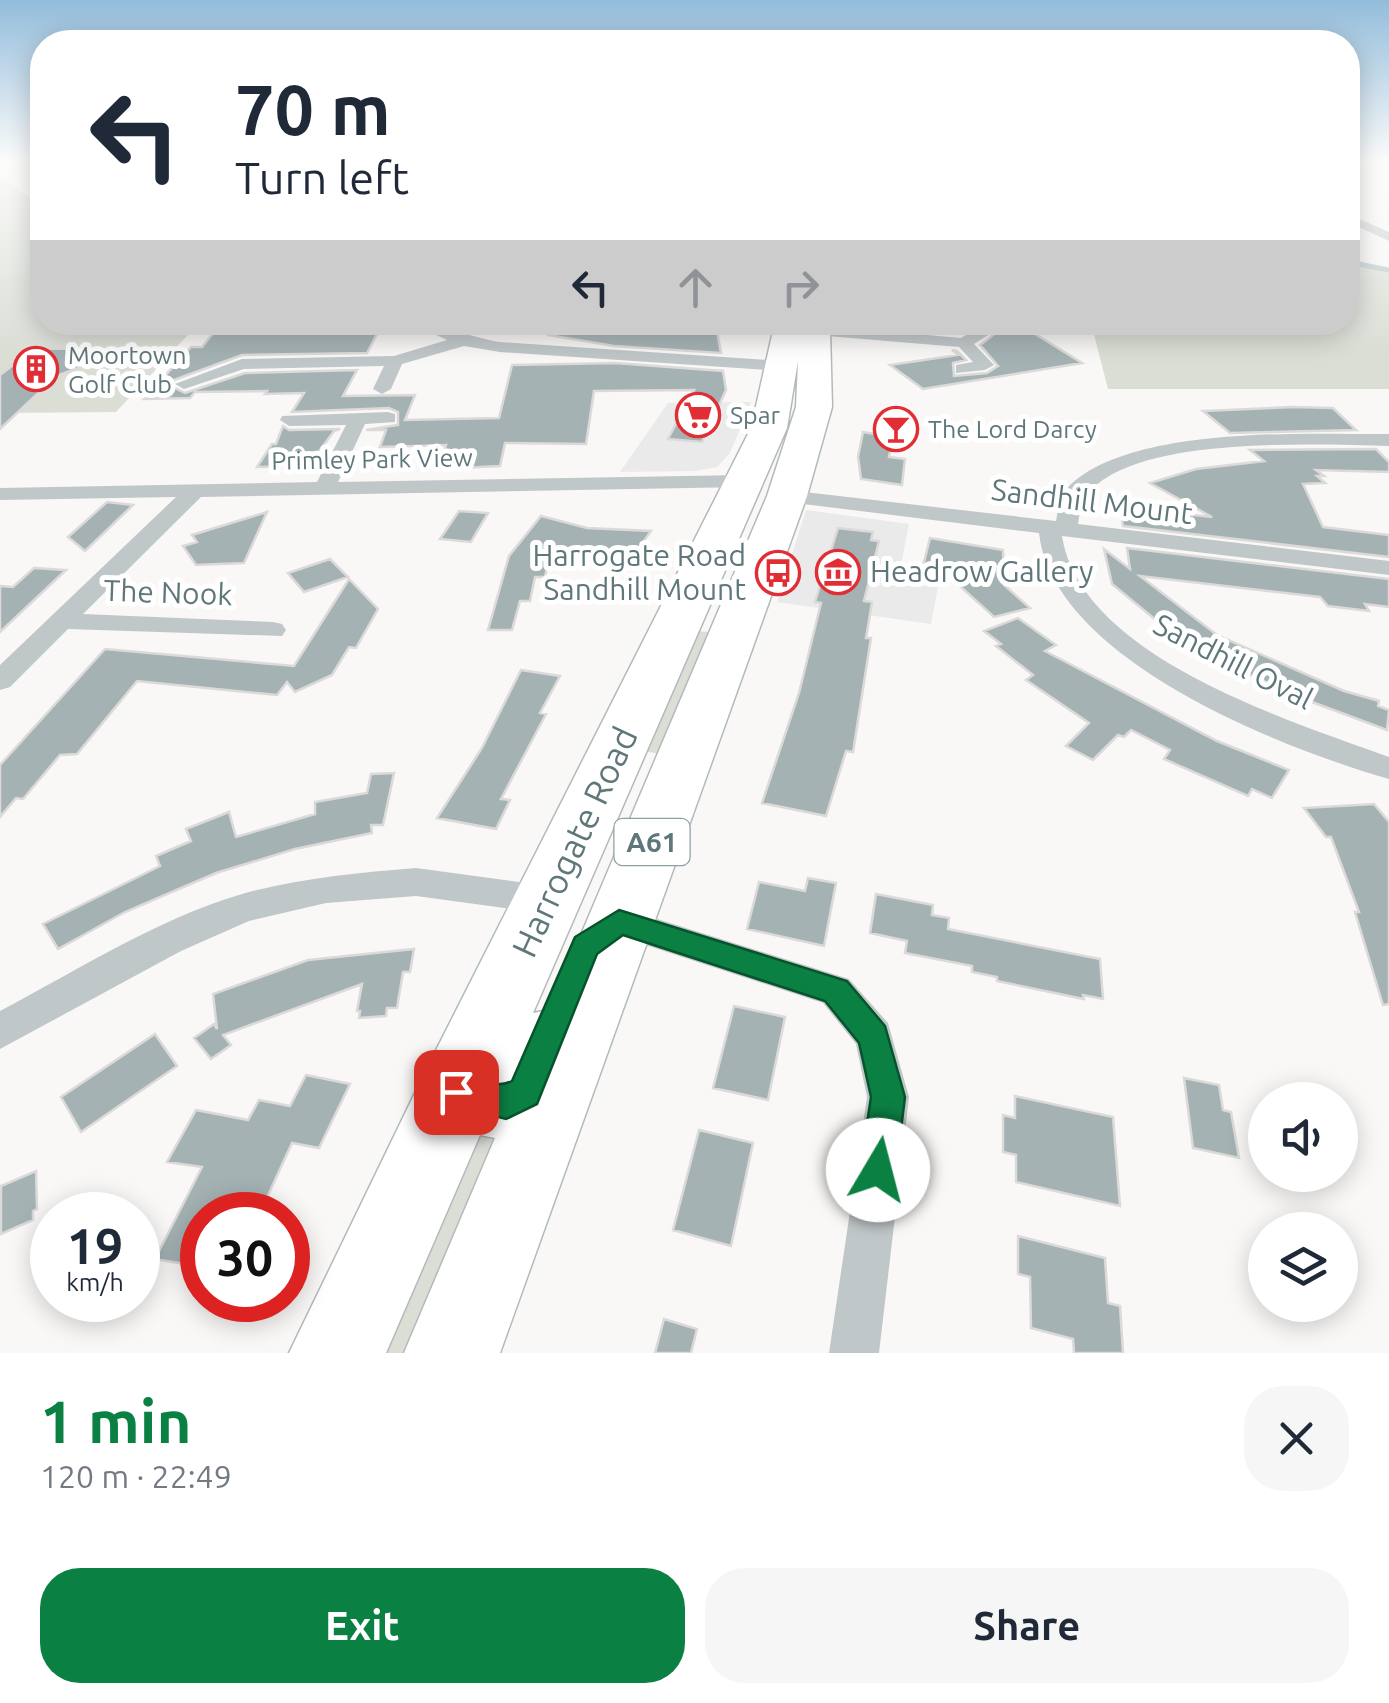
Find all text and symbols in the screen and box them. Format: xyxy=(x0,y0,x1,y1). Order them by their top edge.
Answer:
icon: left xyxy=(70,70,200,200)
text: 70 m xyxy=(235,70,391,148)
text: Turn left xyxy=(235,152,409,203)
icon: left xyxy=(563,260,618,315)
icon: ahead xyxy=(668,260,723,315)
icon: right xyxy=(773,260,828,315)
place label: Moortown Golf Club xyxy=(68,341,187,398)
building icon: Moortown Golf Club xyxy=(13,346,59,392)
supermarket icon: Spar xyxy=(675,392,721,438)
place label: Spar xyxy=(730,401,781,429)
bar icon: The Lord Darcy xyxy=(873,406,919,452)
place label: The Lord Darcy xyxy=(928,415,1097,443)
street label: Primley Park View xyxy=(271,443,473,475)
street label: Sandhill Mount xyxy=(990,472,1195,530)
place label: Harrogate Road Sandhill Mount xyxy=(532,538,746,606)
museum icon: Headrow Gallery xyxy=(815,549,861,595)
bus stop icon: Harrogate Road Sandhill Mount xyxy=(755,550,801,596)
place label: Headrow Gallery xyxy=(870,554,1094,588)
street label: The Nook xyxy=(103,573,233,611)
street label: Sandhill Oval xyxy=(1148,606,1319,716)
street label: Harrogate Road xyxy=(503,720,645,963)
road number: A61 xyxy=(614,819,690,865)
pin xyxy=(414,1050,499,1135)
icon: arrive xyxy=(429,1065,484,1120)
map controls xyxy=(1248,1082,1358,1322)
button: sound xyxy=(1248,1082,1358,1192)
position arrow xyxy=(826,1118,930,1222)
speed limit sign: 30 xyxy=(180,1192,310,1322)
button: layers xyxy=(1248,1212,1358,1322)
text: 19 xyxy=(67,1217,123,1273)
text: km/h xyxy=(66,1268,124,1296)
button: close xyxy=(1244,1386,1349,1491)
text: 1 min xyxy=(40,1387,192,1454)
text: 120 m · 22:49 xyxy=(40,1458,232,1494)
button: Exit xyxy=(40,1568,685,1683)
button: Share xyxy=(705,1568,1349,1683)

